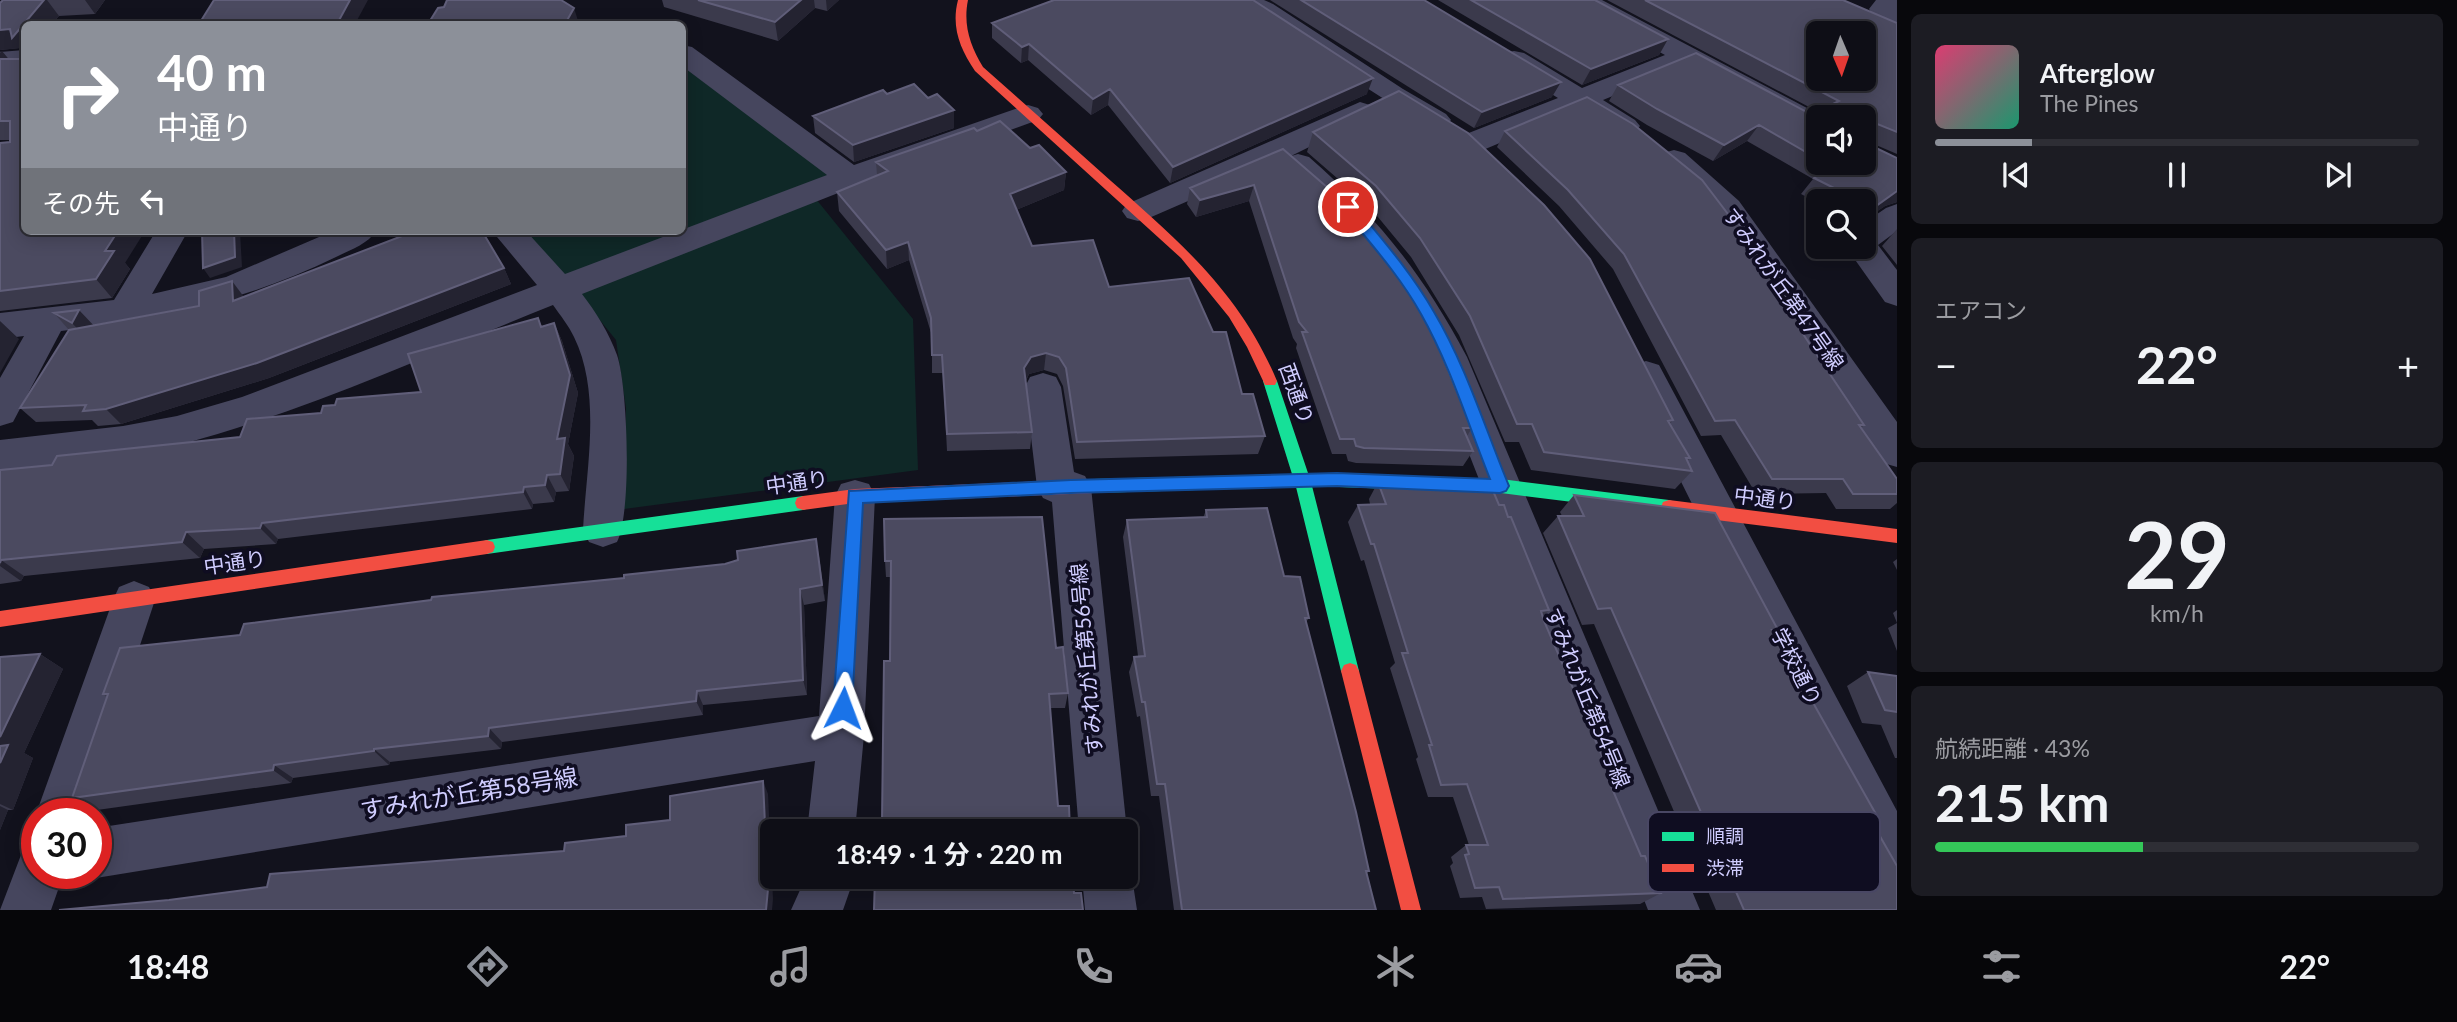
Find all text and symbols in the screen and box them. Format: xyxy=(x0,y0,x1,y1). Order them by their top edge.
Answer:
north arrow xyxy=(1806,21,1876,91)
map controls xyxy=(1806,21,1876,259)
text: 40 m xyxy=(157,43,267,101)
icon: right xyxy=(42,49,133,140)
text: Afterglow xyxy=(2040,57,2155,89)
text: The Pines xyxy=(2040,89,2138,117)
button: sound xyxy=(1806,105,1876,175)
text: 中通り xyxy=(157,107,253,146)
icon: previous xyxy=(1997,156,2035,194)
icon: pause xyxy=(2158,156,2196,194)
icon: next xyxy=(2319,156,2357,194)
pin xyxy=(1318,177,1378,237)
icon: left xyxy=(134,182,172,220)
text: その先 xyxy=(42,187,120,219)
icon: arrive xyxy=(1329,188,1367,226)
button: search xyxy=(1806,189,1876,259)
street label: すみれが丘第47号線 xyxy=(1719,202,1850,374)
text: エアコン xyxy=(1935,296,2027,324)
text: 22° xyxy=(2136,333,2218,395)
text: − xyxy=(1935,342,1957,388)
text: + xyxy=(2397,342,2419,388)
street label: 西通り xyxy=(1275,360,1320,427)
street label: 中通り xyxy=(764,465,830,498)
street label: 中通り xyxy=(1732,481,1798,514)
text: 29 xyxy=(2124,499,2230,608)
street label: 中通り xyxy=(202,545,268,578)
street label: すみれが丘第56号線 xyxy=(1065,562,1106,756)
text: km/h xyxy=(2150,599,2204,627)
street label: すみれが丘第54号線 xyxy=(1541,604,1636,791)
street label: 学校通り xyxy=(1767,623,1828,709)
position arrow xyxy=(806,671,880,745)
text: 航続距離 · 43% xyxy=(1935,734,2090,762)
street label: すみれが丘第58号線 xyxy=(358,761,580,824)
text: 215 km xyxy=(1935,771,2109,833)
speed limit sign: 30 xyxy=(21,798,112,889)
legend xyxy=(1648,812,1880,892)
text: 順調 xyxy=(1706,824,1744,847)
text: 18:49 · 1 分 · 220 m xyxy=(835,838,1063,870)
text: 渋滞 xyxy=(1706,856,1744,879)
icon: directions xyxy=(463,942,512,991)
icon: music xyxy=(766,942,815,991)
icon: phone xyxy=(1069,942,1118,991)
icon: climate xyxy=(1371,942,1420,991)
icon: car xyxy=(1674,942,1723,991)
icon: filters xyxy=(1977,942,2026,991)
text: 18:48 xyxy=(127,947,209,986)
text: 22° xyxy=(2280,947,2330,986)

